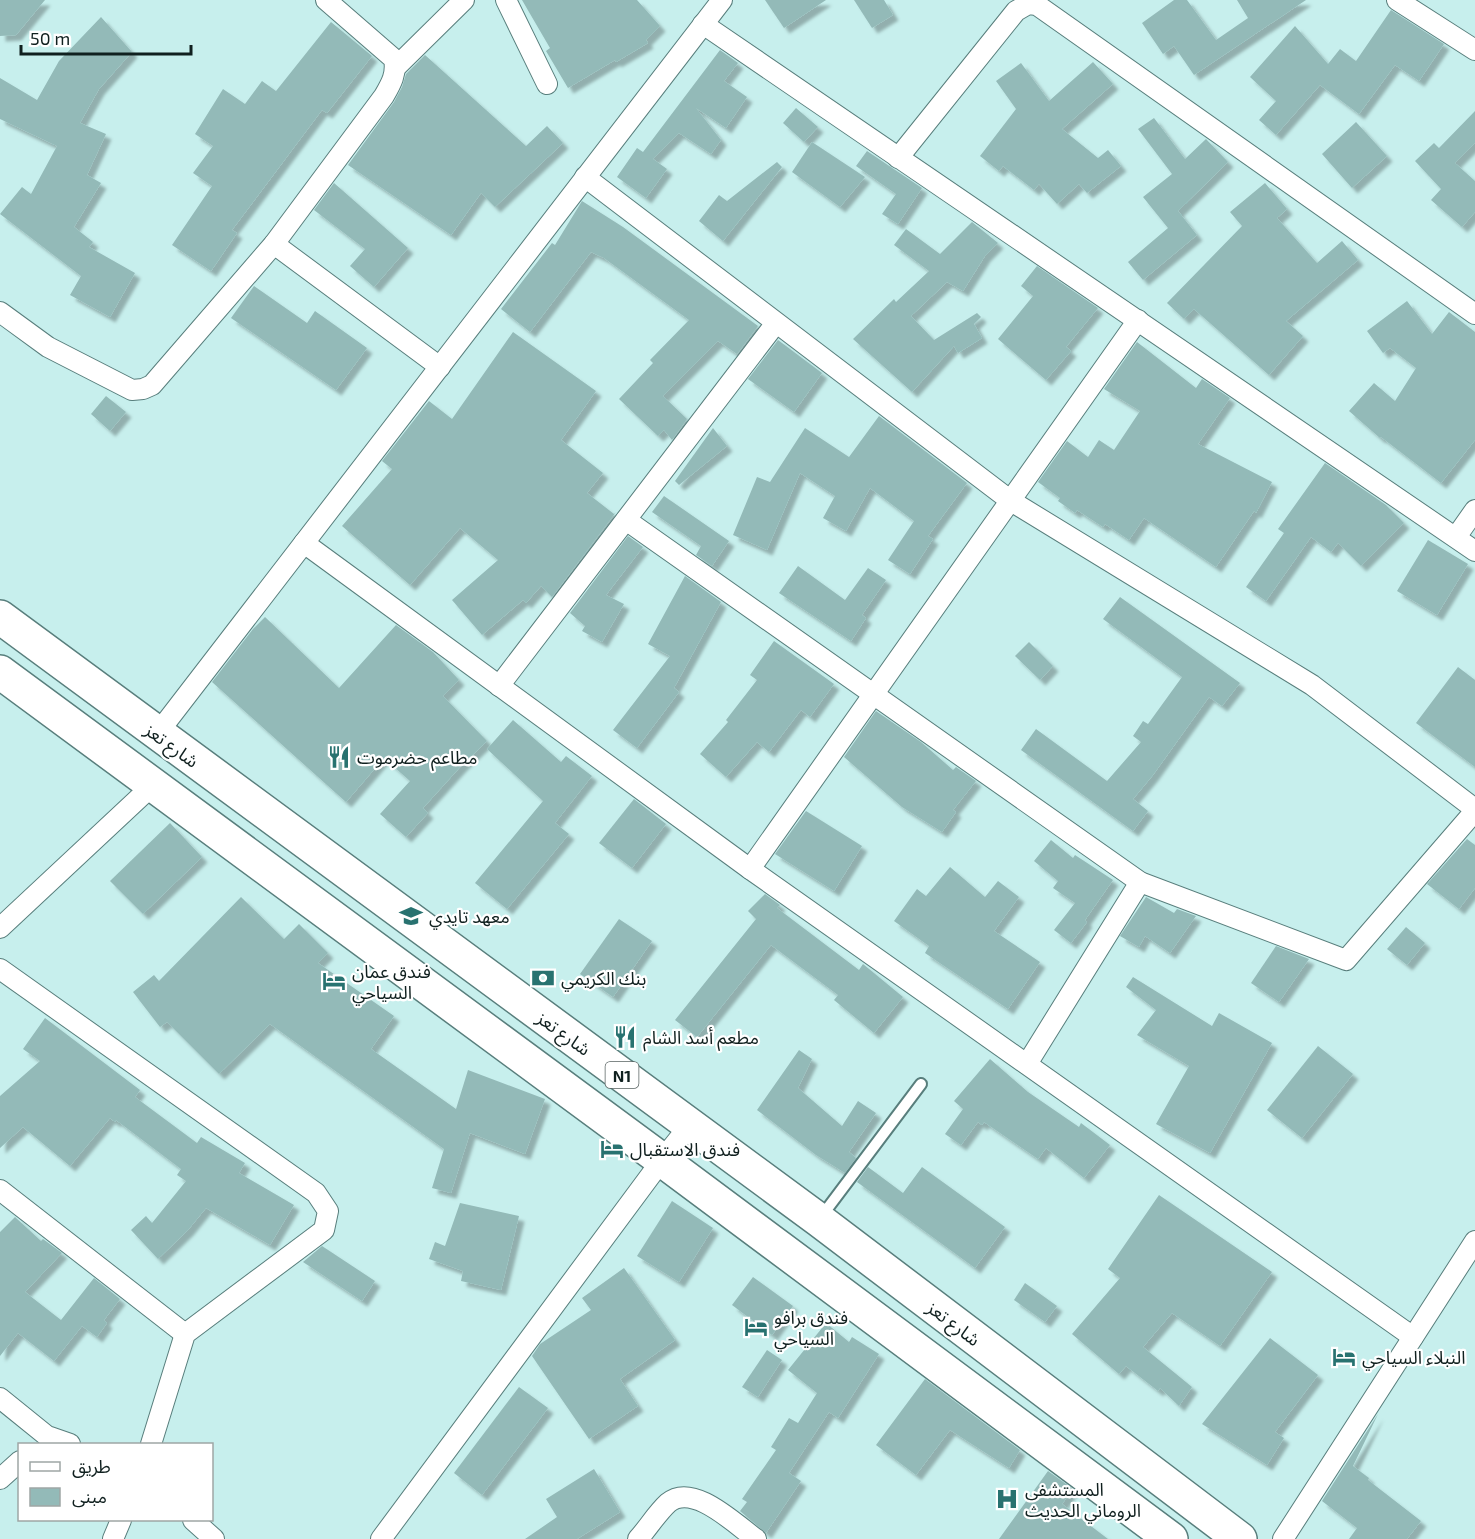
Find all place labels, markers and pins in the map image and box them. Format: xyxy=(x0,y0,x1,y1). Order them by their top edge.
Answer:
restaurant icon: مطاعم حضرموت xyxy=(326,744,352,770)
place label: مطاعم حضرموت xyxy=(357,746,478,771)
school or university icon: معهد تايدي xyxy=(398,903,424,929)
place label: معهد تايدي xyxy=(429,905,510,930)
place label: فندق عمان السياحي xyxy=(352,960,431,1006)
bank icon: بنك الكريمي xyxy=(530,965,556,991)
place label: بنك الكريمي xyxy=(561,967,646,992)
hotel icon: فندق عمان السياحي xyxy=(321,968,347,994)
restaurant icon: مطعم أسد الشام xyxy=(612,1024,638,1050)
place label: مطعم أسد الشام xyxy=(643,1026,759,1052)
hotel icon: فندق الاستقبال xyxy=(599,1136,625,1162)
place label: فندق الاستقبال xyxy=(630,1138,740,1161)
place label: فندق برافو السياحي xyxy=(774,1306,848,1352)
hotel icon: فندق برافو السياحي xyxy=(743,1314,769,1340)
hotel icon: النبلاء السياحي xyxy=(1331,1344,1357,1370)
place label: النبلاء السياحي xyxy=(1362,1346,1466,1371)
place label: المستشفى الروماني الحديث xyxy=(1025,1478,1141,1524)
hospital icon: المستشفى الروماني الحديث xyxy=(994,1486,1020,1512)

